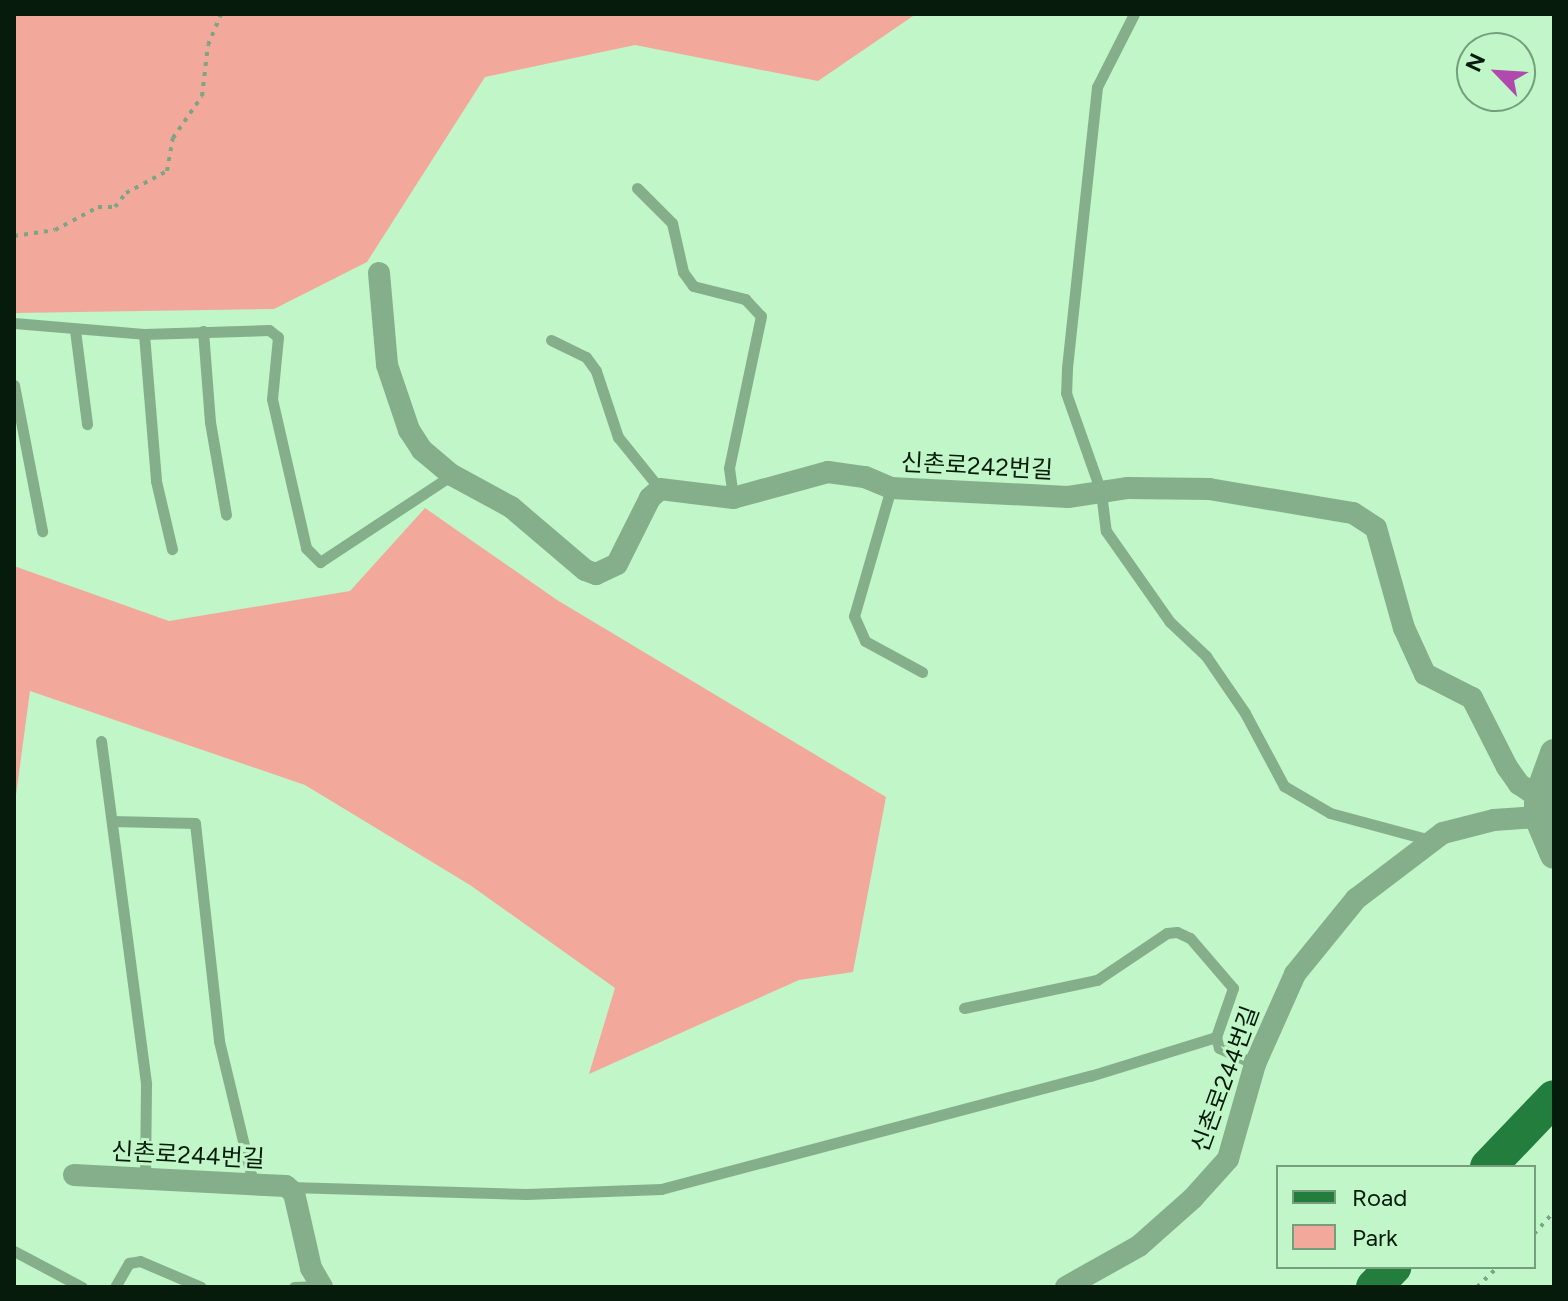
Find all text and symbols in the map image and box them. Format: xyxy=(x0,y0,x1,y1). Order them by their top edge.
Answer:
north arrow xyxy=(1456,32,1536,112)
text: N xyxy=(1460,49,1491,76)
street label: 신촌로242번길 xyxy=(900,448,1054,484)
street label: 신촌로244번길 xyxy=(1185,1002,1265,1156)
street label: 신촌로244번길 xyxy=(111,1137,265,1173)
legend xyxy=(1276,1165,1536,1269)
text: Road xyxy=(1352,1183,1407,1212)
text: Park xyxy=(1352,1223,1398,1252)

